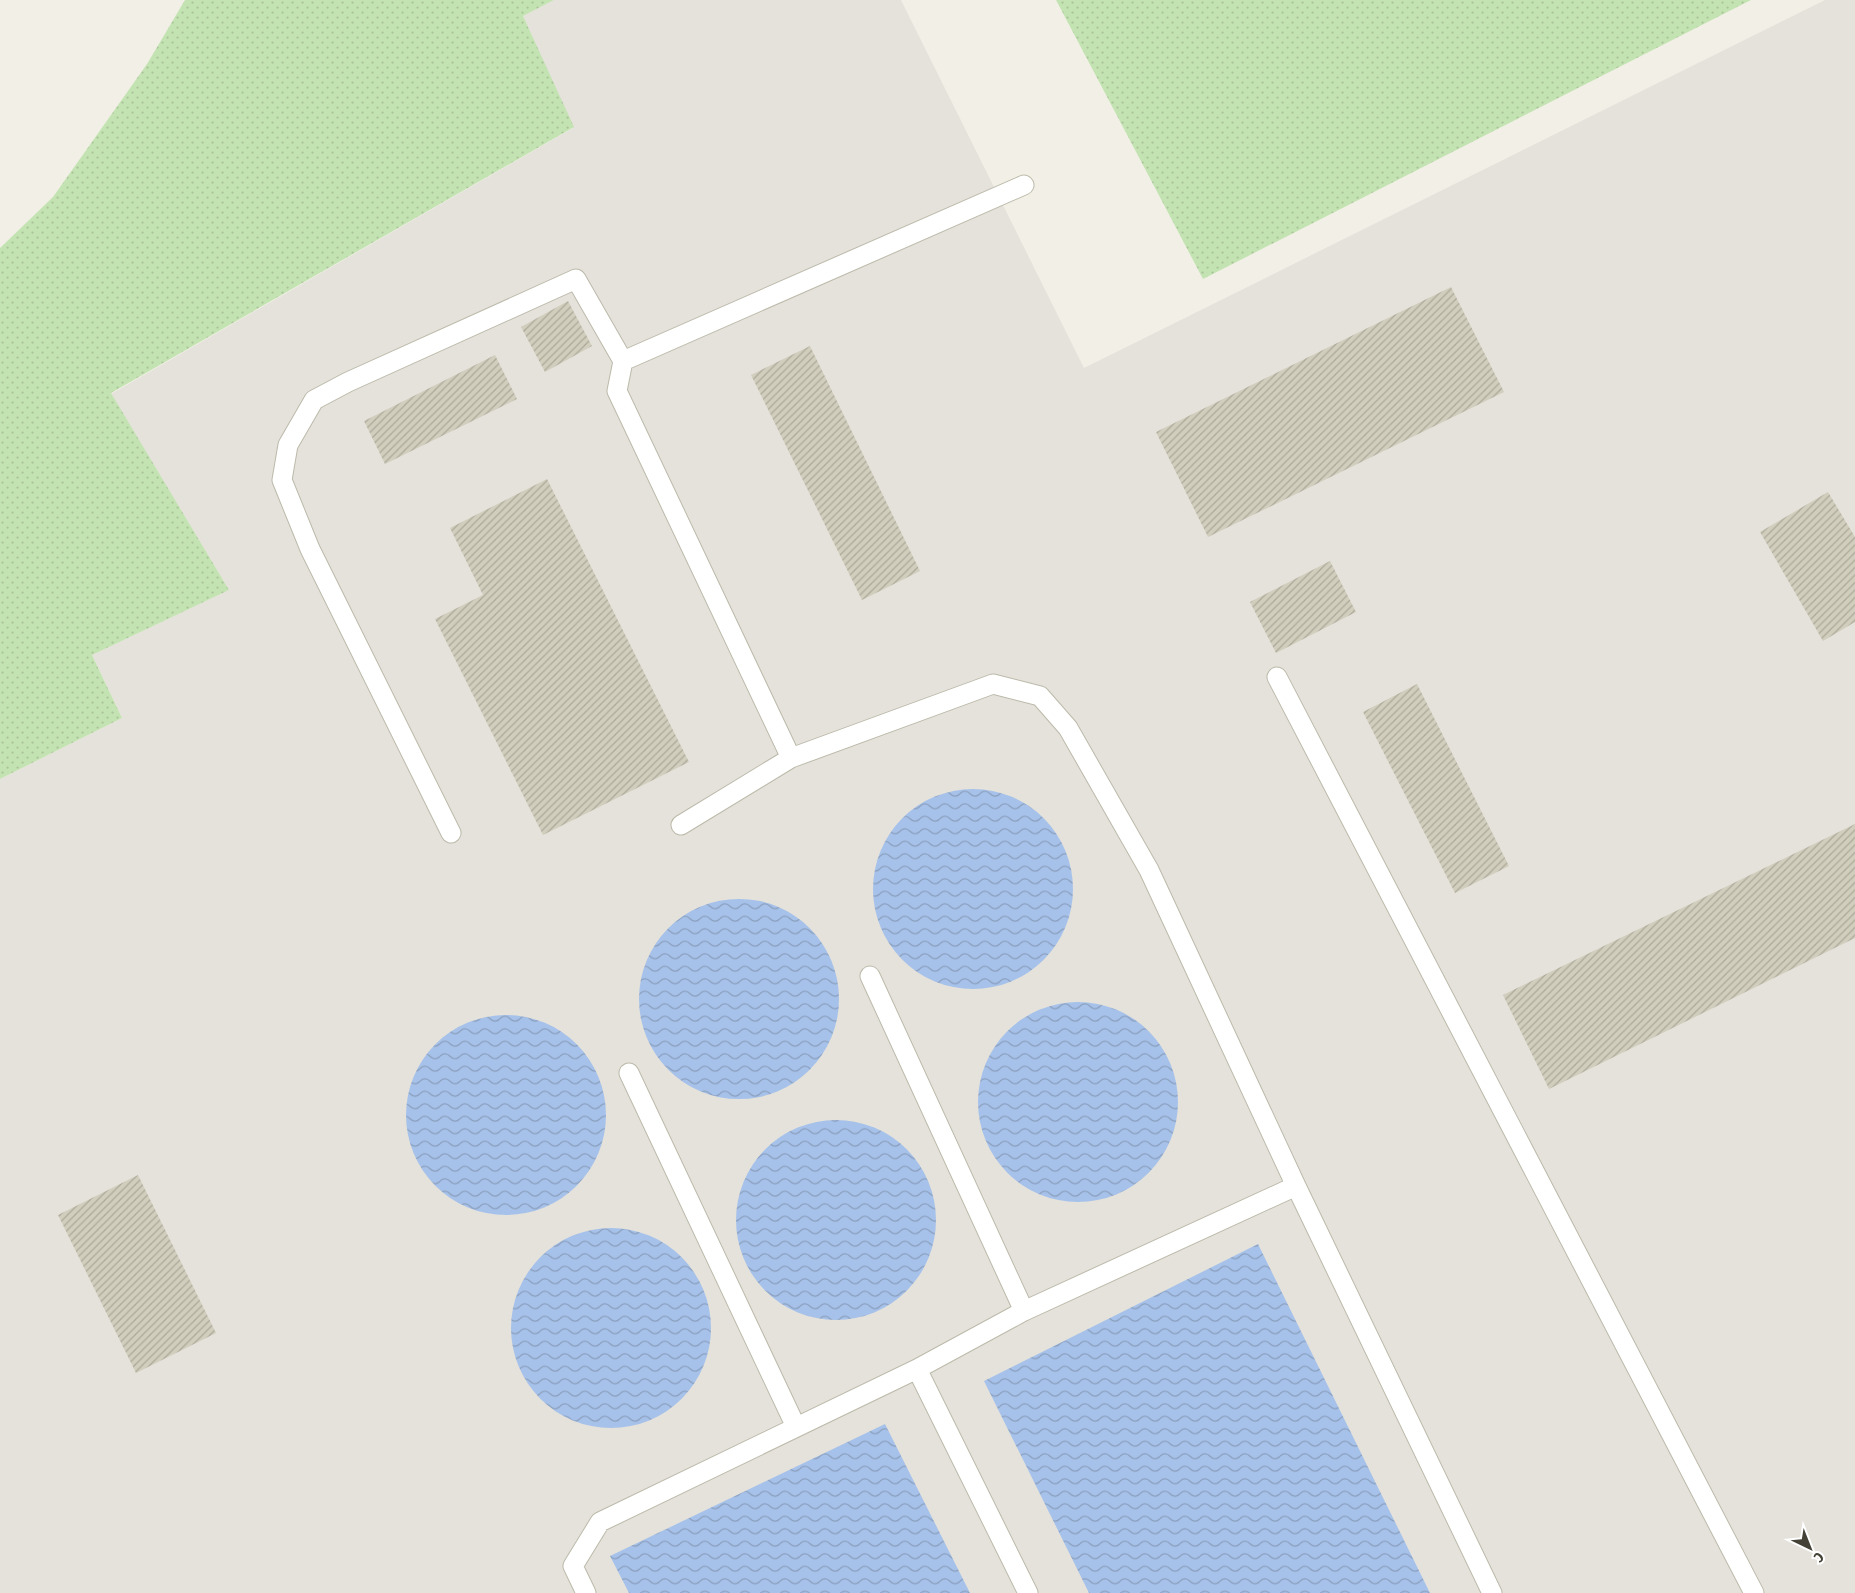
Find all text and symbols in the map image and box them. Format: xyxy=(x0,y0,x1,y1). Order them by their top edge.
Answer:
north arrow xyxy=(1785,1523,1835,1573)
text: С xyxy=(1810,1548,1827,1566)

